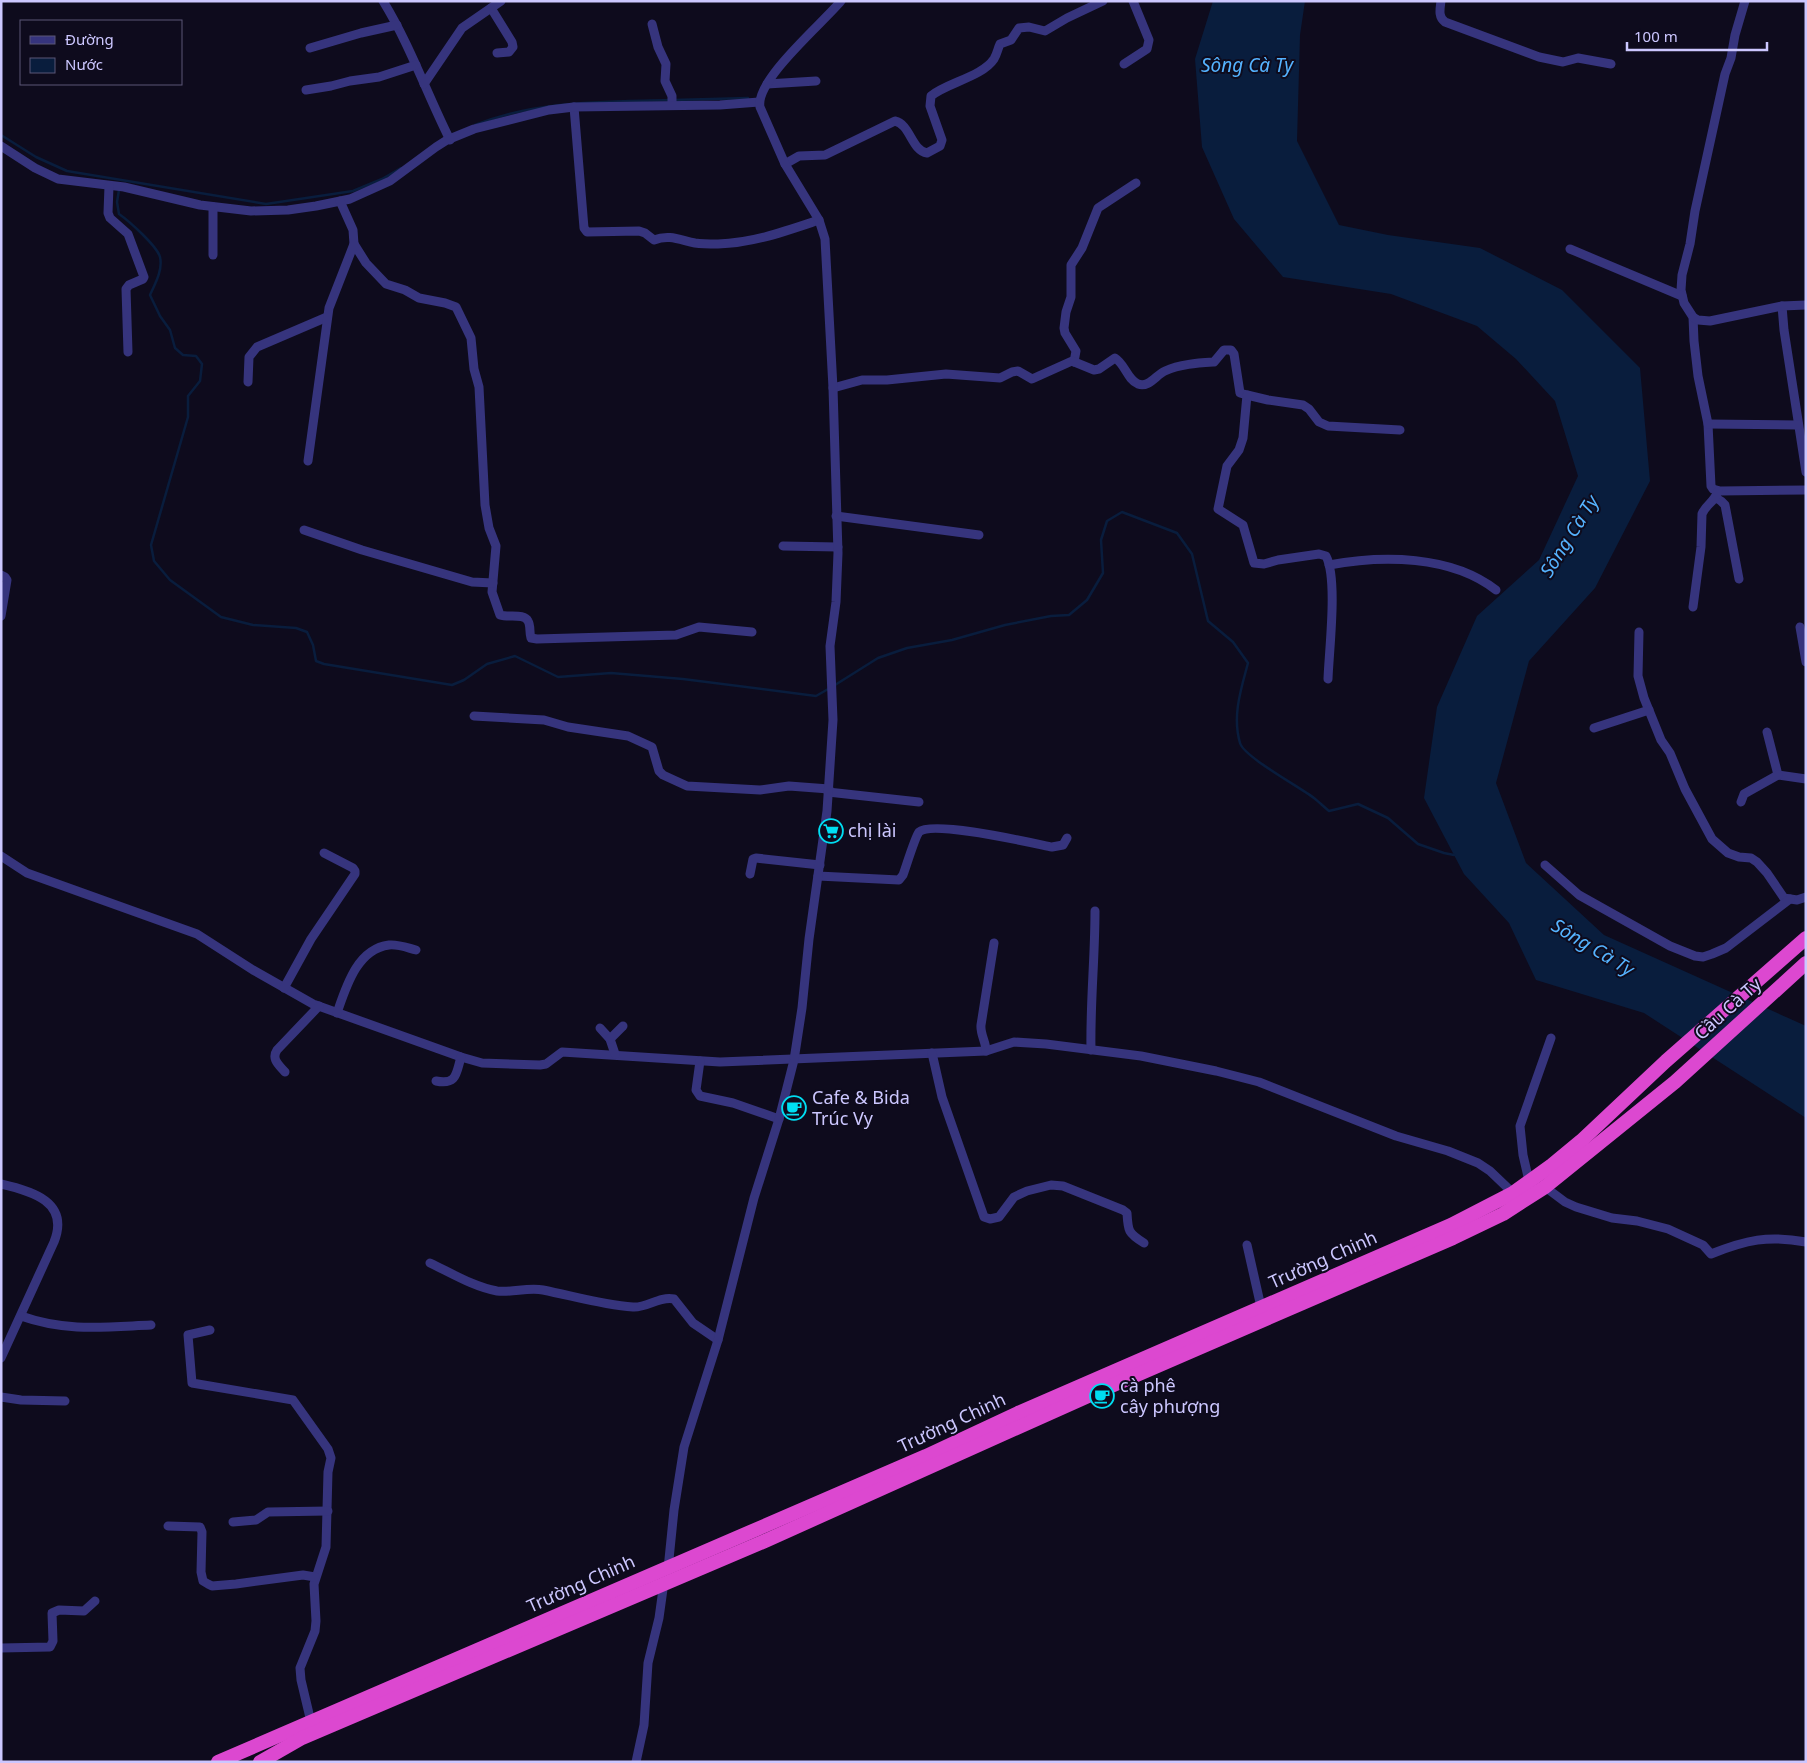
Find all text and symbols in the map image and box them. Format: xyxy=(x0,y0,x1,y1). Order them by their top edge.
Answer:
legend xyxy=(20,20,182,85)
scale bar xyxy=(1627,20,1767,52)
text: 100 m xyxy=(1634,26,1678,46)
text: Đường xyxy=(65,29,114,49)
water label: Sông Cà Ty xyxy=(1201,52,1294,78)
text: Nước xyxy=(65,54,103,74)
water label: Sông Cà Ty xyxy=(1534,489,1605,582)
supermarket icon: chị lài xyxy=(818,818,844,844)
place label: chị lài xyxy=(848,818,896,842)
water label: Sông Cà Ty xyxy=(1547,912,1640,982)
street label: Cầu Cà Ty xyxy=(1689,971,1767,1045)
place label: Cafe & Bida Trúc Vy xyxy=(812,1085,910,1130)
cafe icon: Cafe & Bida Trúc Vy xyxy=(781,1095,807,1121)
street label: Trường Chinh xyxy=(1265,1225,1380,1294)
place label: cà phê cây phượng xyxy=(1120,1373,1220,1418)
cafe icon: cà phê cây phượng xyxy=(1089,1383,1115,1409)
street label: Trường Chinh xyxy=(894,1387,1009,1457)
street label: Trường Chinh xyxy=(523,1549,638,1618)

